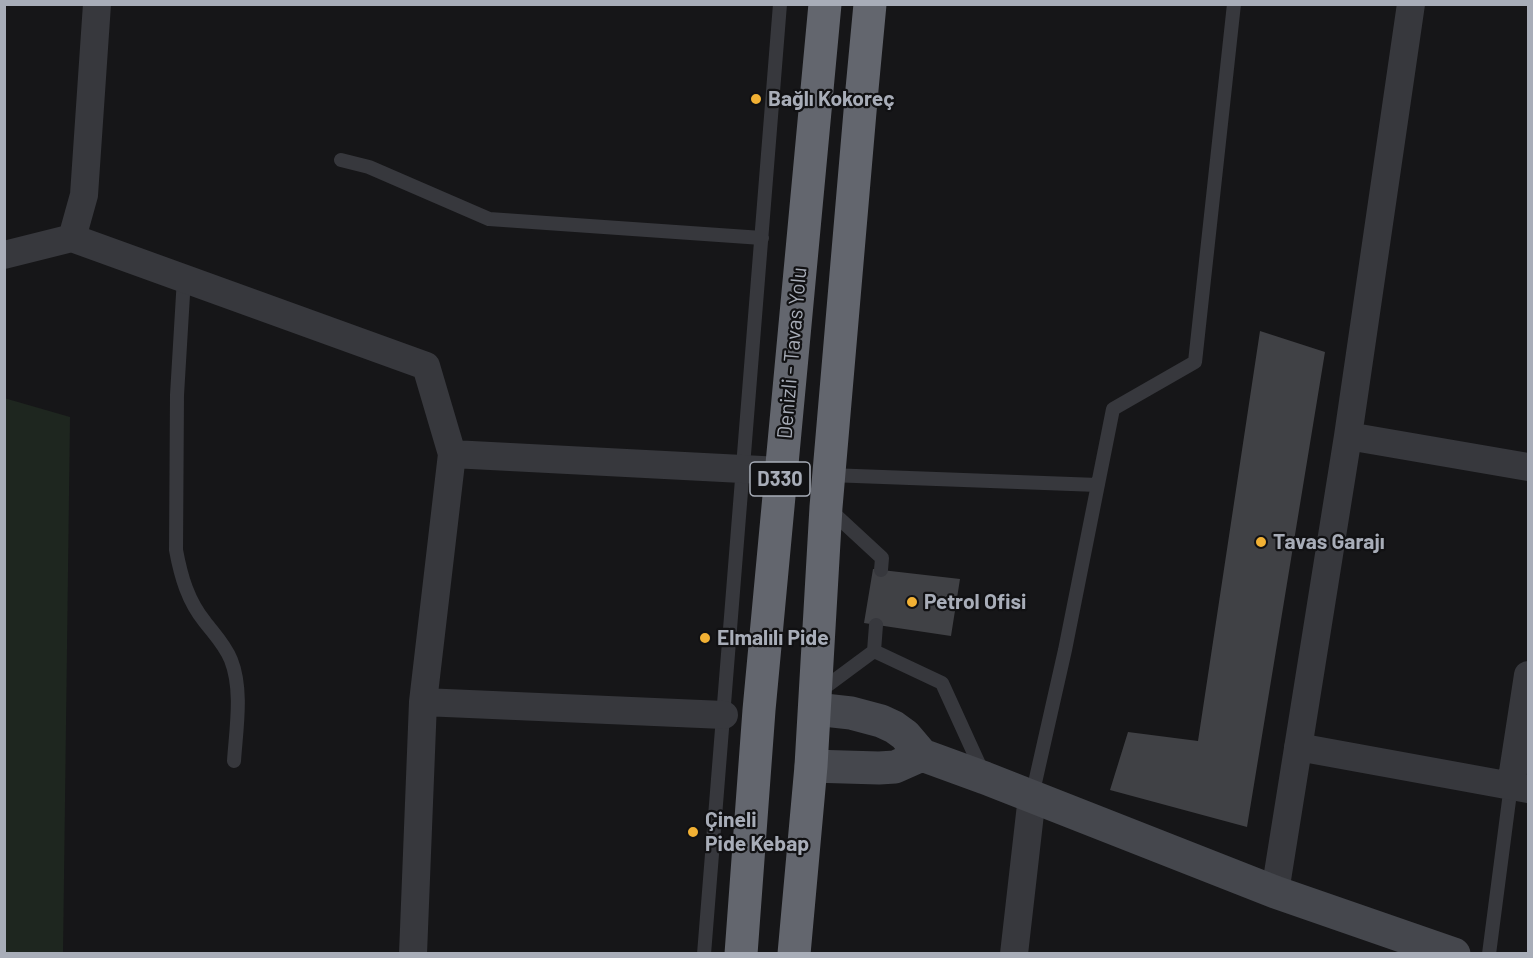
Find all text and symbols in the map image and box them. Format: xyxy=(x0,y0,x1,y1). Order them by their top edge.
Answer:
place label: Bağlı Kokoreç xyxy=(768,86,895,112)
marker: Bağlı Kokoreç xyxy=(749,92,763,106)
street label: Denizli - Tavas Yolu xyxy=(772,266,812,440)
road number: D330 xyxy=(750,462,810,496)
place label: Tavas Garajı xyxy=(1273,529,1385,555)
marker: Tavas Garajı xyxy=(1254,535,1268,549)
place label: Petrol Ofisi xyxy=(924,589,1026,615)
marker: Petrol Ofisi xyxy=(905,595,919,609)
place label: Elmalılı Pide xyxy=(717,625,829,651)
marker: Elmalılı Pide xyxy=(698,631,712,645)
place label: Çineli Pide Kebap xyxy=(705,807,809,857)
marker: Çineli Pide Kebap xyxy=(686,825,700,839)

